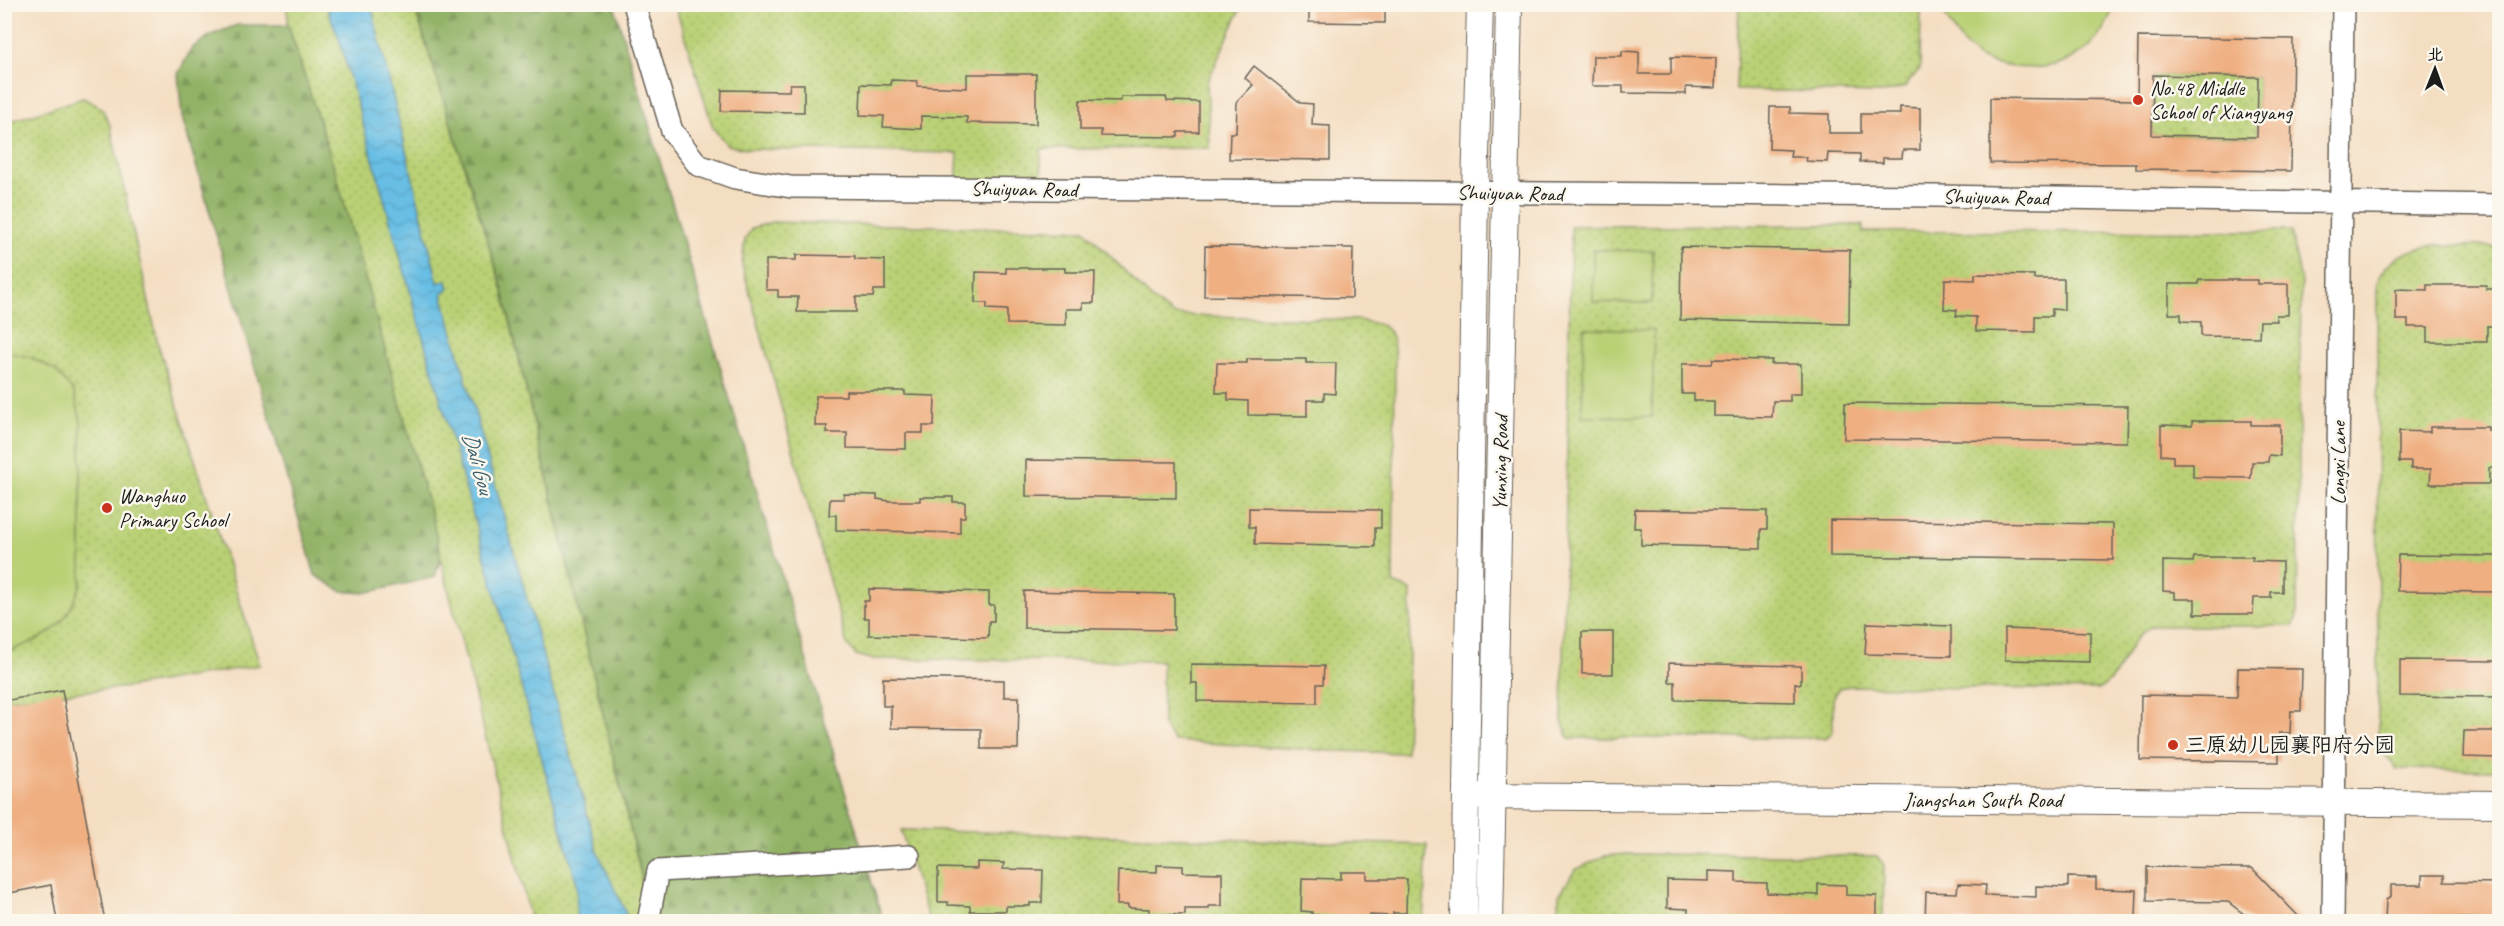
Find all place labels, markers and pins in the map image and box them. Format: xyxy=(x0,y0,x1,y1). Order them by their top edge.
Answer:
place label: No.48 Middle School of Xiangyang xyxy=(2150,75,2294,125)
marker: No.48 Middle School of Xiangyang xyxy=(2131,93,2145,107)
place label: Wanghuo Primary School xyxy=(119,483,230,533)
marker: Wanghuo Primary School xyxy=(100,501,114,515)
place label: 三原幼儿园襄阳府分园 xyxy=(2185,732,2395,758)
marker: 三原幼儿园襄阳府分园 xyxy=(2166,738,2180,752)

